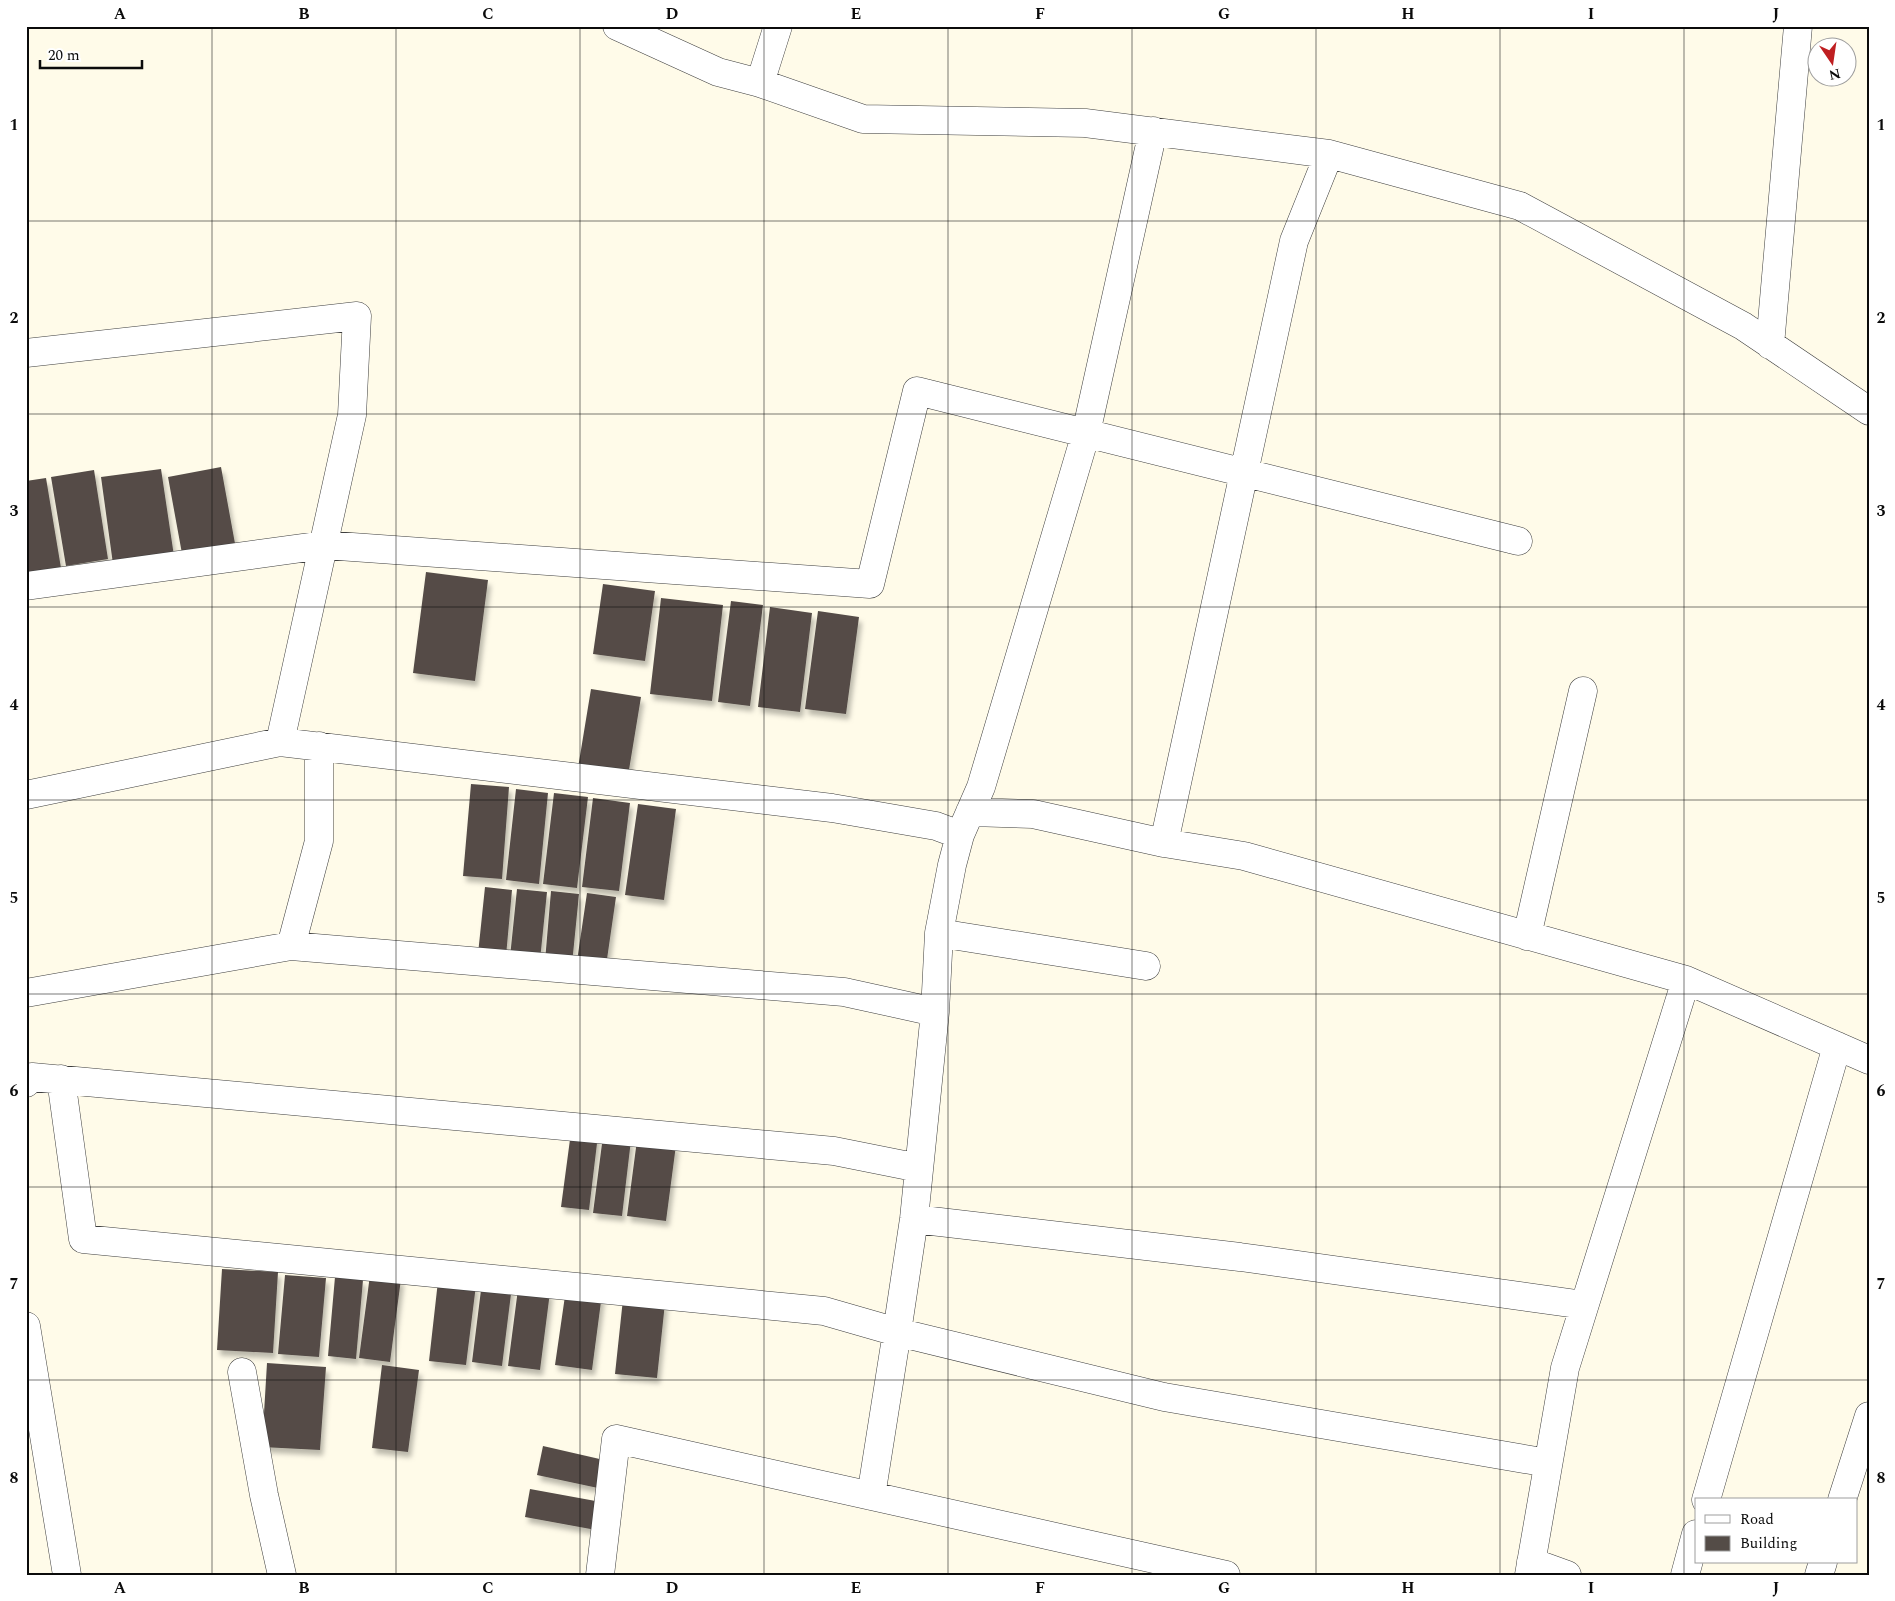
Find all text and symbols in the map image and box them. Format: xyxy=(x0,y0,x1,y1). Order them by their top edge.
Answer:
text: A xyxy=(114,2,127,26)
text: B xyxy=(298,2,310,26)
text: C xyxy=(482,2,494,26)
text: D xyxy=(666,2,679,26)
text: E xyxy=(851,2,861,26)
text: F xyxy=(1035,2,1045,26)
text: G xyxy=(1218,2,1230,26)
text: H xyxy=(1401,2,1415,26)
text: I xyxy=(1588,2,1594,26)
text: J xyxy=(1773,2,1780,26)
scale bar xyxy=(40,38,142,70)
north arrow xyxy=(1808,38,1858,88)
text: 20 m xyxy=(48,44,80,67)
text: N xyxy=(1827,63,1843,86)
text: 1 xyxy=(10,113,18,137)
text: 1 xyxy=(1877,113,1885,137)
text: 2 xyxy=(10,306,19,330)
text: 2 xyxy=(1877,306,1886,330)
text: 3 xyxy=(10,499,19,523)
text: 3 xyxy=(1877,499,1886,523)
text: 4 xyxy=(10,693,19,717)
text: 4 xyxy=(1877,693,1886,717)
text: 5 xyxy=(10,886,18,910)
text: 5 xyxy=(1877,886,1885,910)
text: 6 xyxy=(10,1079,19,1103)
text: 6 xyxy=(1877,1079,1886,1103)
text: 7 xyxy=(10,1272,19,1296)
text: 7 xyxy=(1877,1272,1886,1296)
text: 8 xyxy=(10,1466,19,1490)
text: 8 xyxy=(1877,1466,1886,1490)
legend xyxy=(1695,1498,1858,1564)
text: Road xyxy=(1740,1508,1774,1531)
text: Building xyxy=(1740,1532,1797,1555)
text: A xyxy=(114,1576,127,1600)
text: B xyxy=(298,1576,310,1600)
text: C xyxy=(482,1576,494,1600)
text: D xyxy=(666,1576,679,1600)
text: E xyxy=(851,1576,861,1600)
text: F xyxy=(1035,1576,1045,1600)
text: G xyxy=(1218,1576,1230,1600)
text: H xyxy=(1401,1576,1415,1600)
text: I xyxy=(1588,1576,1594,1600)
text: J xyxy=(1773,1576,1780,1600)

